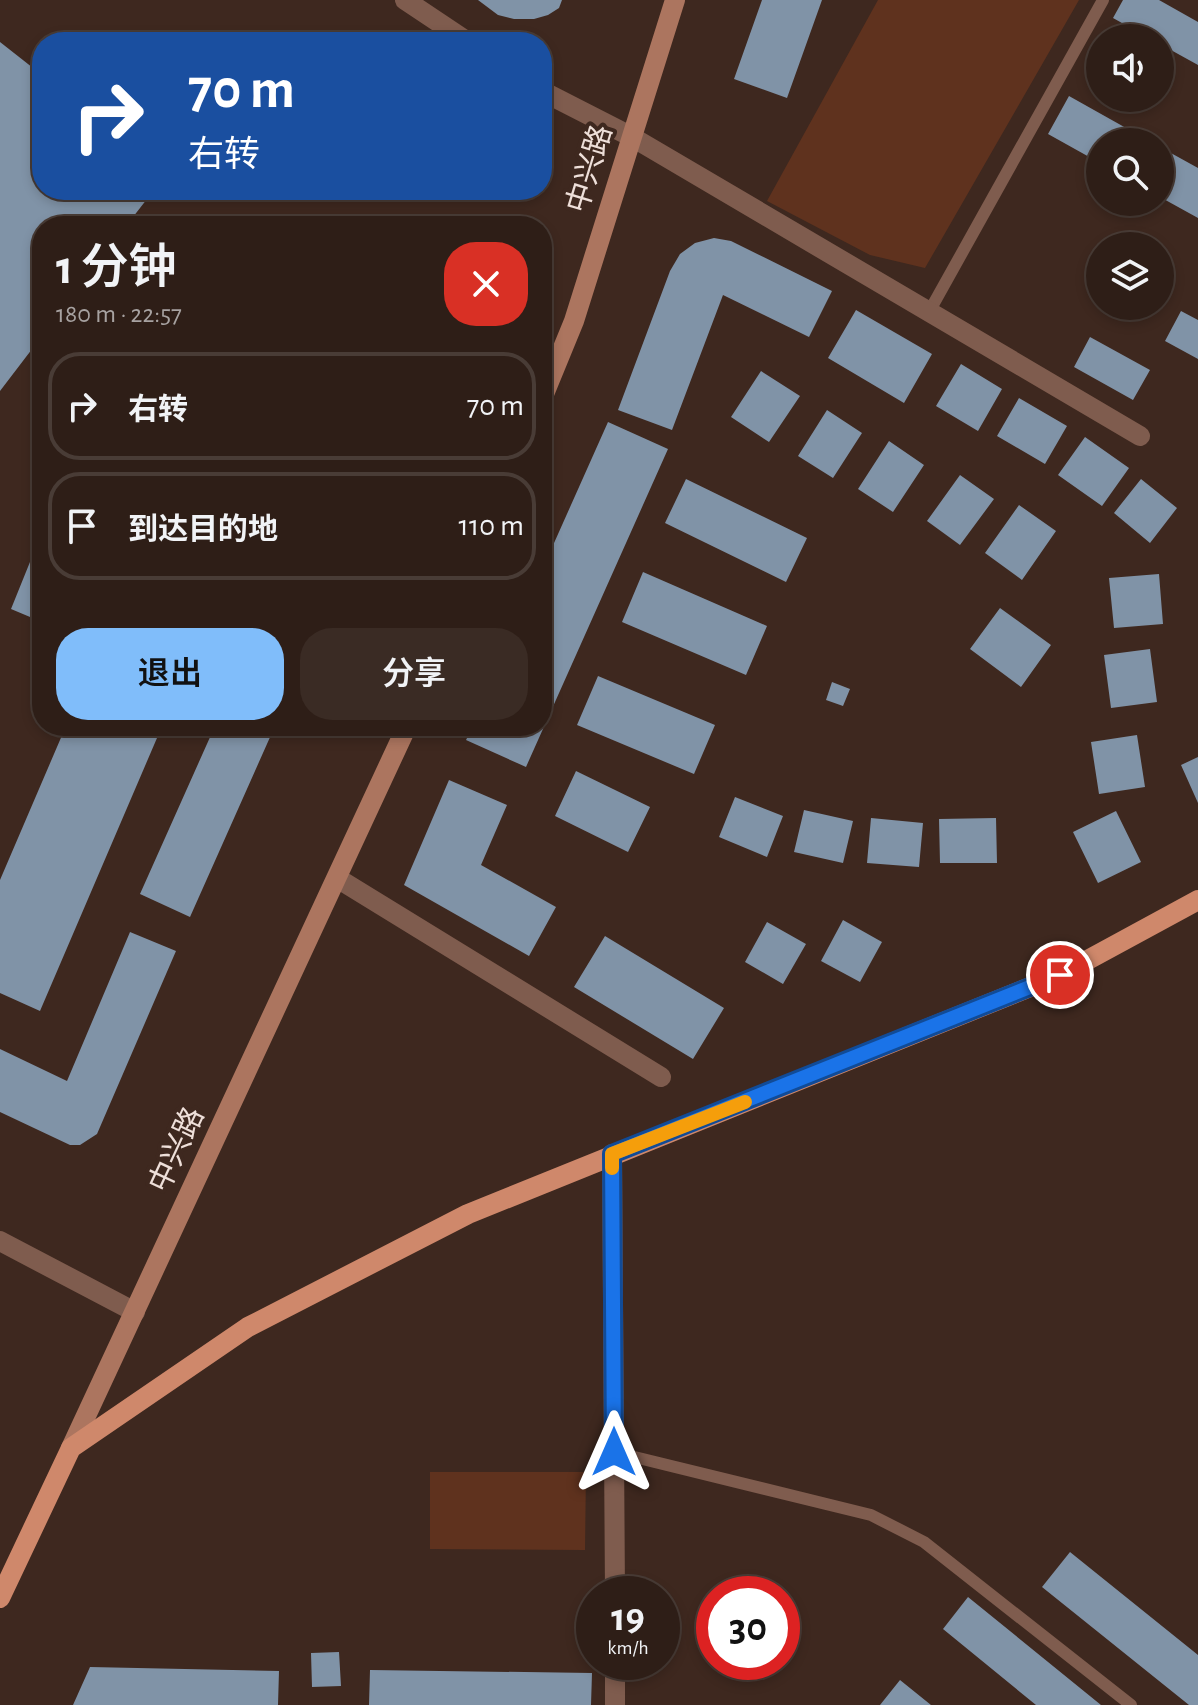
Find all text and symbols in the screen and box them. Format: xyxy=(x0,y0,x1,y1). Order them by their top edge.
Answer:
map controls xyxy=(1086,24,1174,320)
button: sound xyxy=(1086,24,1174,112)
text: 70 m xyxy=(188,62,295,118)
icon: right xyxy=(56,64,160,168)
street label: 中兴路 xyxy=(561,121,618,216)
button: search xyxy=(1086,128,1174,216)
text: 右转 xyxy=(188,137,260,173)
button: layers xyxy=(1086,232,1174,320)
button: close xyxy=(444,242,528,326)
text: 1 分钟 xyxy=(56,245,177,293)
text: 180 m · 22:57 xyxy=(56,301,182,327)
icon: right xyxy=(60,384,104,428)
text: 70 m xyxy=(467,391,524,421)
text: 右转 xyxy=(128,395,188,425)
icon: arrive xyxy=(60,504,104,548)
text: 110 m xyxy=(459,511,524,541)
text: 到达目的地 xyxy=(128,515,278,545)
button: 退出 xyxy=(56,628,284,720)
button: 分享 xyxy=(300,628,528,720)
pin xyxy=(1026,941,1094,1009)
icon: arrive xyxy=(1038,953,1082,997)
street label: 中兴路 xyxy=(143,1102,210,1197)
position arrow xyxy=(572,1410,656,1494)
speed limit sign: 30 xyxy=(696,1576,800,1680)
text: 19 xyxy=(611,1598,645,1638)
text: km/h xyxy=(607,1638,649,1658)

